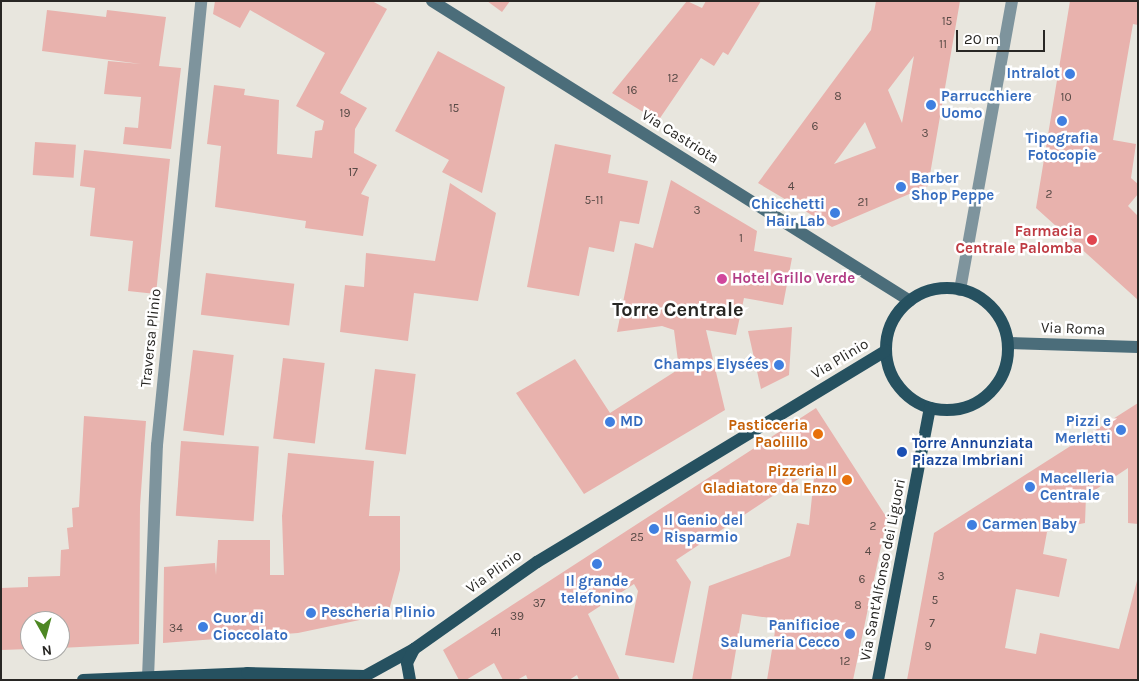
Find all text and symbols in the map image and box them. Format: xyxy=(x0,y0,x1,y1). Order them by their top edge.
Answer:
house number: 15 xyxy=(942,15,952,29)
scale bar xyxy=(959,20,1048,52)
text: 20 m xyxy=(964,30,999,48)
house number: 11 xyxy=(939,38,947,52)
place label: Intralot xyxy=(1007,65,1060,83)
marker: Intralot xyxy=(1064,68,1076,80)
house number: 12 xyxy=(668,72,678,86)
house number: 16 xyxy=(627,84,637,98)
place label: Parrucchiere Uomo xyxy=(941,87,1032,122)
house number: 8 xyxy=(834,90,842,104)
house number: 10 xyxy=(1060,91,1072,105)
marker: Parrucchiere Uomo xyxy=(925,99,937,111)
house number: 15 xyxy=(449,102,459,116)
street label: Via Castriota xyxy=(638,106,722,168)
house number: 19 xyxy=(340,107,350,121)
marker: Tipografia Fotocopie xyxy=(1056,115,1068,127)
house number: 6 xyxy=(812,120,818,134)
house number: 3 xyxy=(921,127,929,141)
place label: Tipografia Fotocopie xyxy=(1025,129,1099,164)
house number: 17 xyxy=(348,166,358,180)
place label: Barber Shop Peppe xyxy=(911,169,994,204)
house number: 4 xyxy=(788,180,794,194)
marker: Barber Shop Peppe xyxy=(895,181,907,193)
house number: 2 xyxy=(1046,188,1052,202)
house number: 5-11 xyxy=(585,194,603,208)
place label: Chicchetti Hair Lab xyxy=(751,195,825,230)
house number: 21 xyxy=(858,196,868,210)
house number: 3 xyxy=(693,204,701,218)
marker: Chicchetti Hair Lab xyxy=(829,207,841,219)
place label: Farmacia Centrale Palomba xyxy=(956,222,1082,257)
house number: 1 xyxy=(739,232,743,246)
marker: Farmacia Centrale Palomba xyxy=(1086,234,1098,246)
place label: Hotel Grillo Verde xyxy=(732,270,855,288)
marker: Hotel Grillo Verde xyxy=(716,273,728,285)
street label: Traversa Plinio xyxy=(137,288,165,388)
district label: Torre Centrale xyxy=(612,297,744,321)
street label: Via Roma xyxy=(1041,319,1105,339)
street label: Via Plinio xyxy=(808,335,872,383)
place label: Champs Elysées xyxy=(654,356,769,374)
marker: Champs Elysées xyxy=(773,359,785,371)
place label: Pizzi e Merletti xyxy=(1055,412,1111,447)
place label: MD xyxy=(620,413,643,431)
marker: MD xyxy=(604,416,616,428)
place label: Pasticceria Paolillo xyxy=(728,416,808,451)
marker: Pizzi e Merletti xyxy=(1115,424,1127,436)
marker: Pasticceria Paolillo xyxy=(812,428,824,440)
place label: Torre Annunziata Piazza Imbriani xyxy=(912,434,1033,469)
marker: Torre Annunziata Piazza Imbriani xyxy=(896,446,908,458)
place label: Pizzeria Il Gladiatore da Enzo xyxy=(703,462,837,497)
place label: Macelleria Centrale xyxy=(1040,469,1114,504)
marker: Pizzeria Il Gladiatore da Enzo xyxy=(841,474,853,486)
street label: Via Sant'Alfonso dei Liguori xyxy=(856,477,910,663)
marker: Macelleria Centrale xyxy=(1024,481,1036,493)
place label: Il Genio del Risparmio xyxy=(664,511,743,546)
place label: Carmen Baby xyxy=(982,516,1077,534)
marker: Carmen Baby xyxy=(966,519,978,531)
house number: 2 xyxy=(870,520,876,534)
marker: Il Genio del Risparmio xyxy=(648,523,660,535)
house number: 25 xyxy=(630,531,644,545)
house number: 4 xyxy=(865,545,871,559)
street label: Via Plinio xyxy=(463,546,525,598)
marker: Il grande telefonino xyxy=(591,558,603,570)
house number: 3 xyxy=(937,570,945,584)
place label: Il grande telefonino xyxy=(561,572,633,607)
house number: 6 xyxy=(859,573,865,587)
house number: 5 xyxy=(932,594,938,608)
house number: 37 xyxy=(533,597,545,611)
house number: 8 xyxy=(854,599,862,613)
place label: Pescheria Plinio xyxy=(321,604,435,622)
marker: Pescheria Plinio xyxy=(305,607,317,619)
place label: Cuor di Cioccolato xyxy=(213,609,288,644)
house number: 39 xyxy=(510,610,524,624)
north arrow xyxy=(20,611,70,661)
place label: Panificioe Salumeria Cecco xyxy=(720,616,840,651)
house number: 7 xyxy=(929,617,935,631)
marker: Cuor di Cioccolato xyxy=(197,621,209,633)
house number: 34 xyxy=(169,622,183,636)
house number: 41 xyxy=(491,626,501,640)
marker: Panificioe Salumeria Cecco xyxy=(844,628,856,640)
house number: 9 xyxy=(925,640,931,654)
text: N xyxy=(41,641,53,659)
house number: 12 xyxy=(840,655,850,669)

